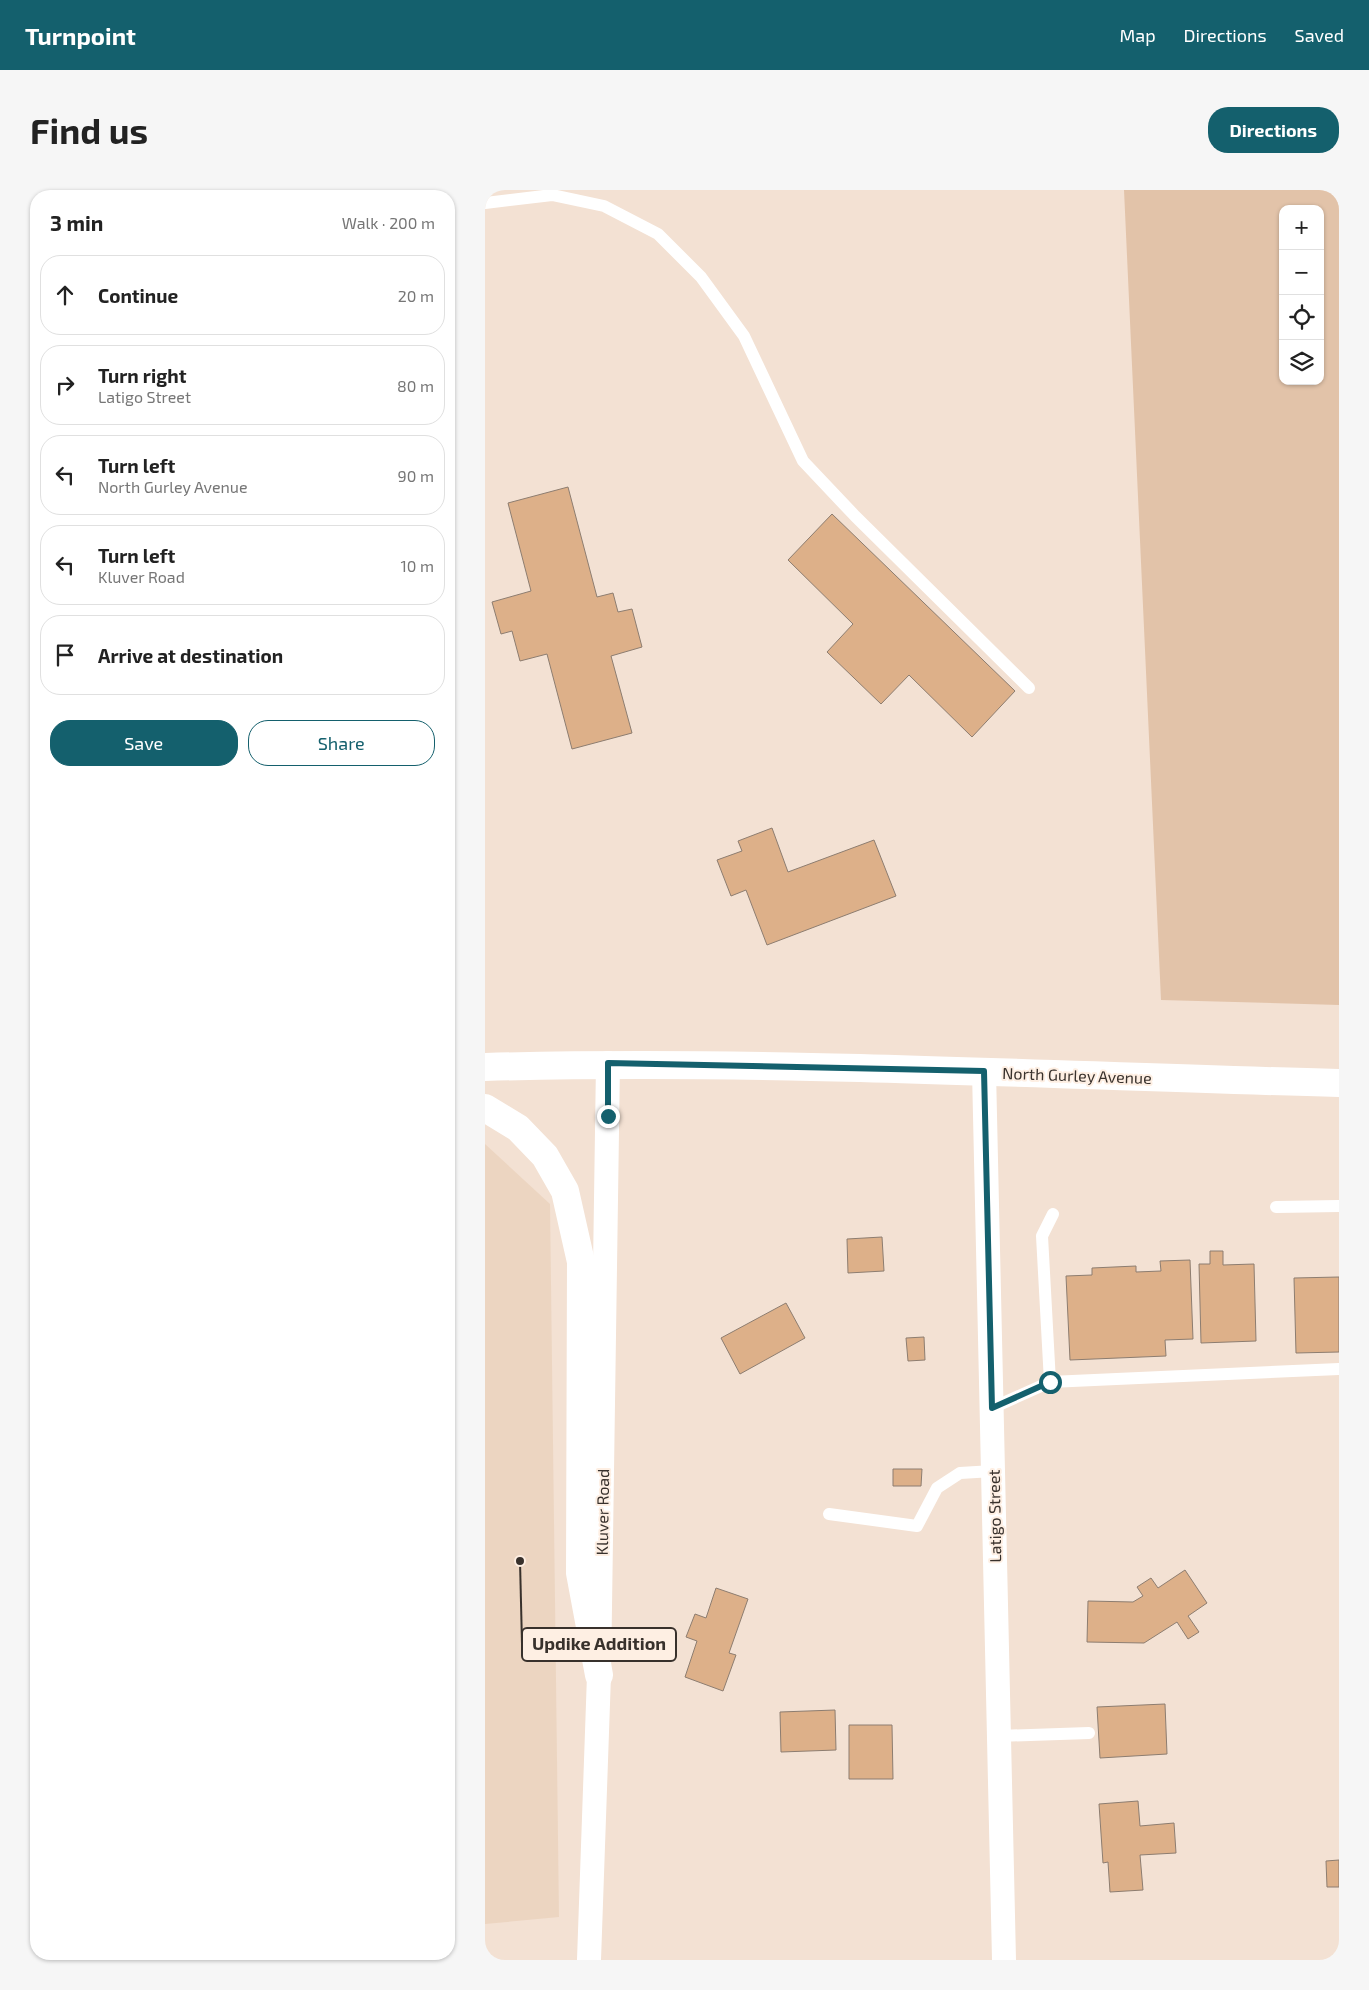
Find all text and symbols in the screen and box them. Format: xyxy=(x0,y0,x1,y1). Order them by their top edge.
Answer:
text: Turnpoint xyxy=(25,21,136,50)
text: Map xyxy=(1119,24,1156,46)
text: Directions xyxy=(1184,24,1267,46)
text: Saved xyxy=(1295,24,1344,46)
button: Directions xyxy=(1208,107,1339,153)
text: Find us xyxy=(30,109,148,151)
map controls xyxy=(1279,205,1324,385)
button: + xyxy=(1279,205,1324,250)
text: 3 min xyxy=(50,210,103,235)
text: Walk · 200 m xyxy=(342,213,435,232)
button: − xyxy=(1279,250,1324,295)
icon: ahead xyxy=(51,281,79,309)
text: Continue xyxy=(98,284,178,307)
text: 20 m xyxy=(398,286,434,305)
button: locate xyxy=(1279,295,1324,340)
button: layers xyxy=(1279,340,1324,385)
text: Turn right xyxy=(98,364,186,387)
icon: right xyxy=(51,371,79,399)
text: 80 m xyxy=(397,376,434,395)
text: Latigo Street xyxy=(98,387,191,406)
text: Turn left xyxy=(98,454,175,477)
icon: left xyxy=(51,461,79,489)
text: 90 m xyxy=(398,466,434,485)
text: North Gurley Avenue xyxy=(98,477,248,496)
text: Turn left xyxy=(98,544,175,567)
icon: left xyxy=(51,551,79,579)
text: 10 m xyxy=(400,556,434,575)
text: Kluver Road xyxy=(98,567,185,586)
icon: arrive xyxy=(51,641,79,669)
text: Arrive at destination xyxy=(98,644,283,667)
button: Save xyxy=(50,720,238,766)
button: Share xyxy=(248,720,435,766)
street label: North Gurley Avenue xyxy=(1002,1063,1152,1087)
route end xyxy=(597,1105,620,1128)
route start xyxy=(1039,1371,1062,1394)
street label: Kluver Road xyxy=(592,1468,612,1556)
street label: Latigo Street xyxy=(984,1469,1004,1563)
callout: Updike Addition xyxy=(522,1628,676,1661)
text: Updike Addition xyxy=(532,1632,666,1654)

